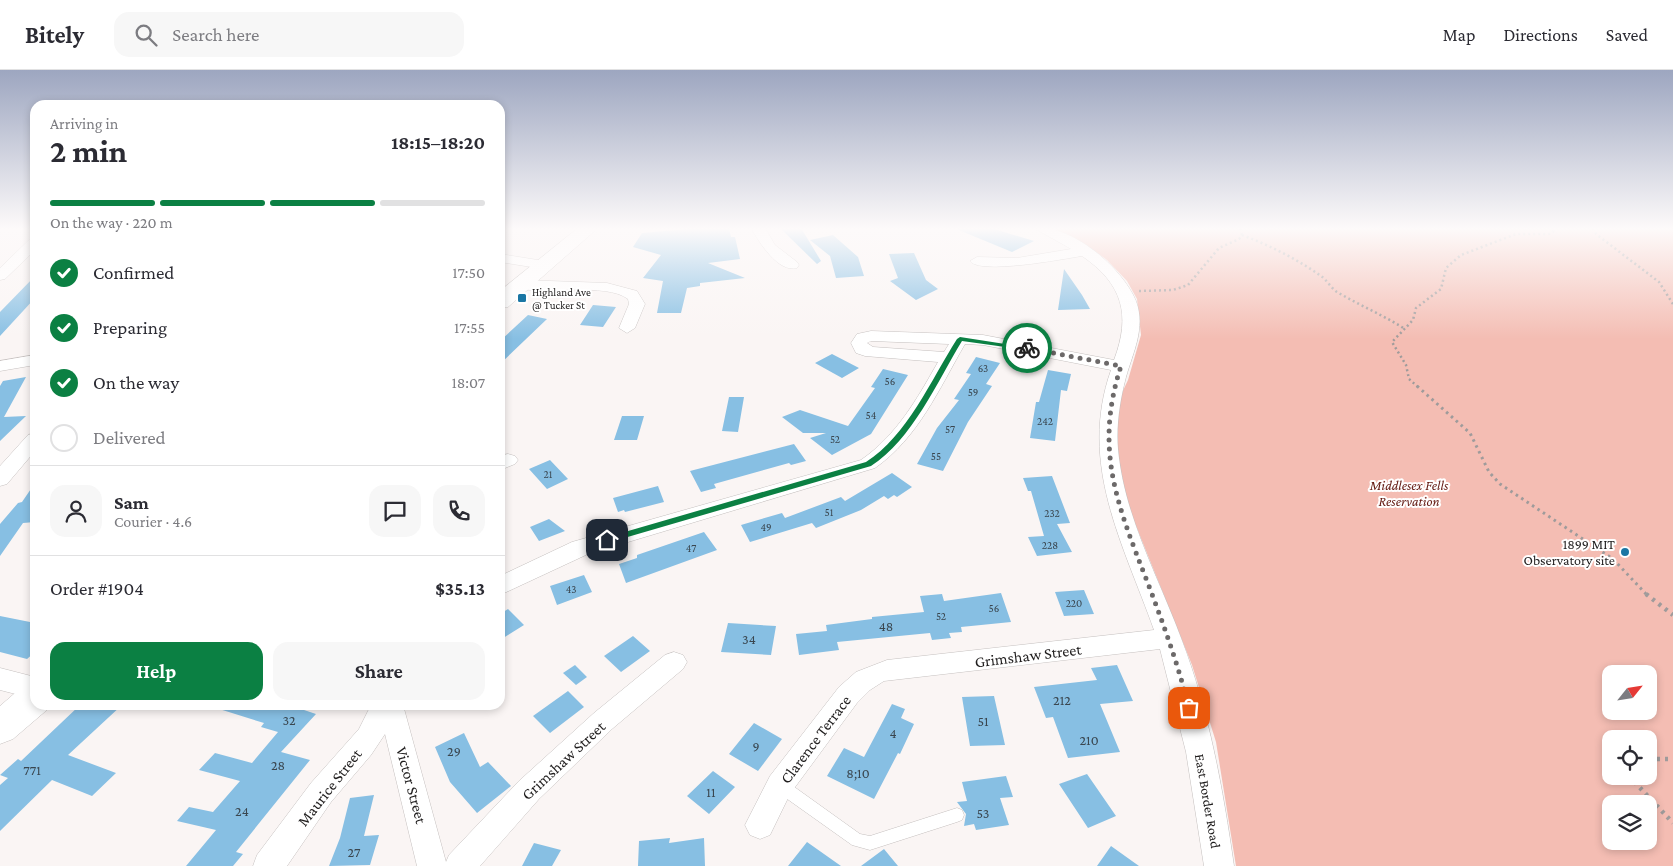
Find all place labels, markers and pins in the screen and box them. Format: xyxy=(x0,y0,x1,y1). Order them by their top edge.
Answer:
place label: Highland Ave @ Tucker St xyxy=(532,286,591,312)
marker: Highland Ave @ Tucker St xyxy=(516,292,528,304)
pin xyxy=(586,519,628,561)
place label: 1899 MIT Observatory site xyxy=(1524,536,1615,568)
marker: 1899 MIT Observatory site xyxy=(1619,546,1631,558)
pin xyxy=(1168,687,1210,729)

